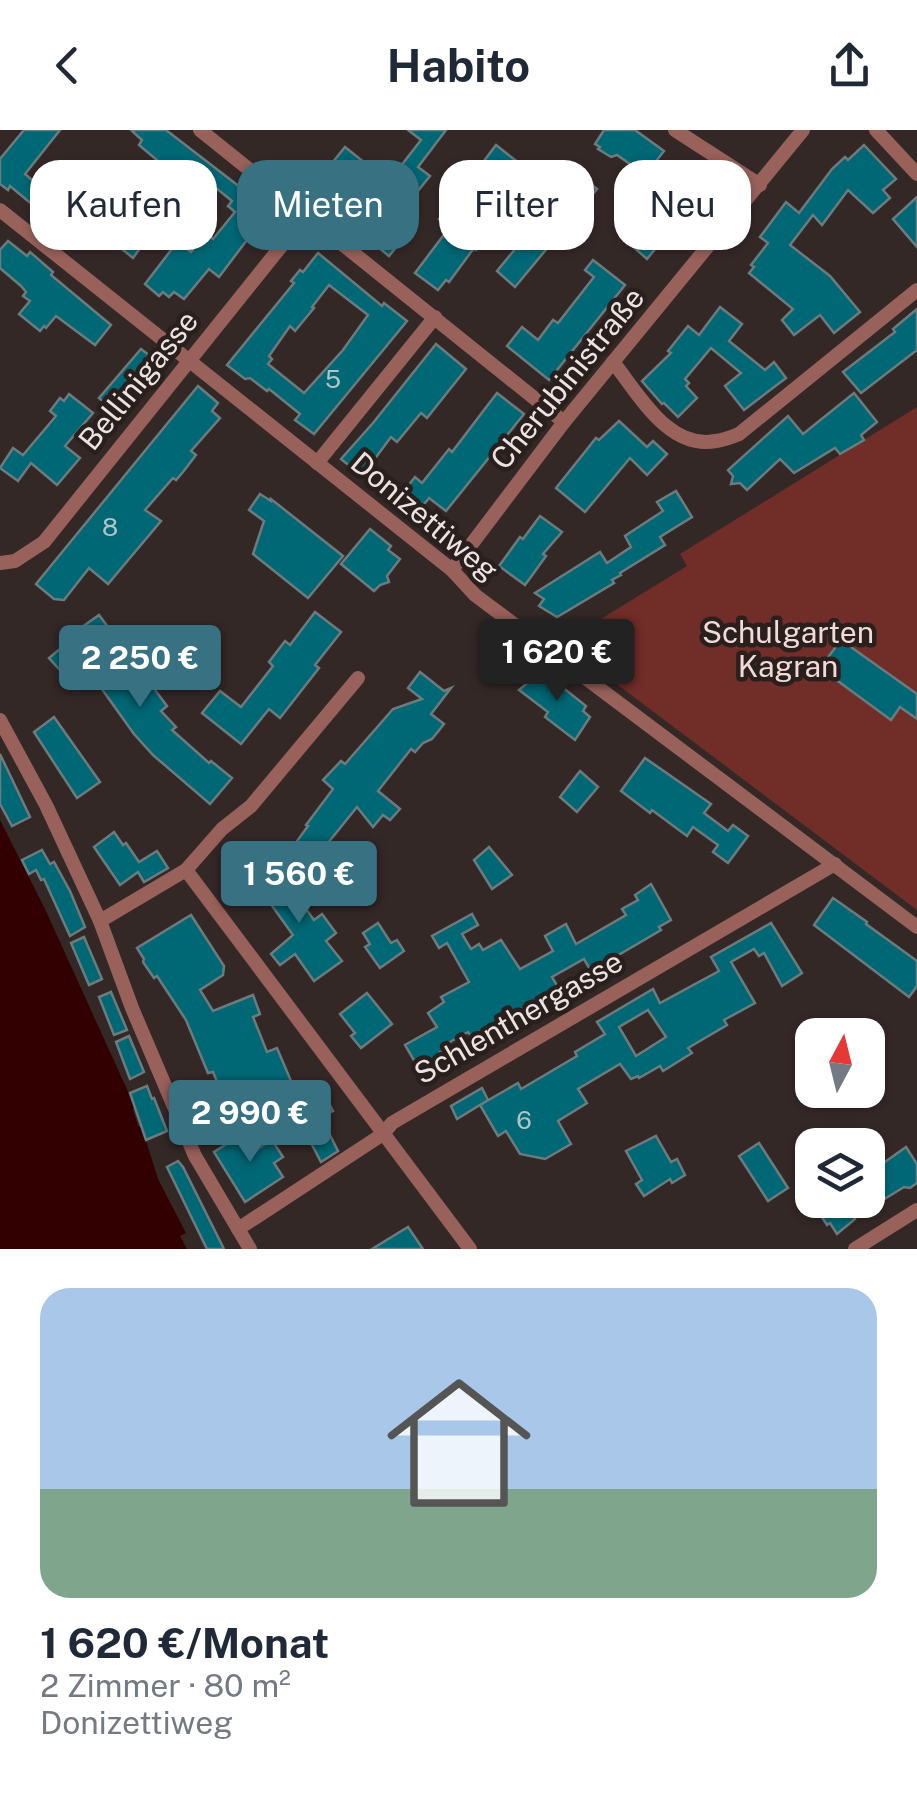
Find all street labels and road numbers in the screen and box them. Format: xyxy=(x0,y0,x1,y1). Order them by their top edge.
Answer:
street label: Cherubinistraße xyxy=(483,280,651,476)
street label: Bellinigasse xyxy=(71,303,205,457)
street label: Donizettiweg xyxy=(344,444,506,588)
street label: Schlenthergasse xyxy=(407,943,629,1091)

